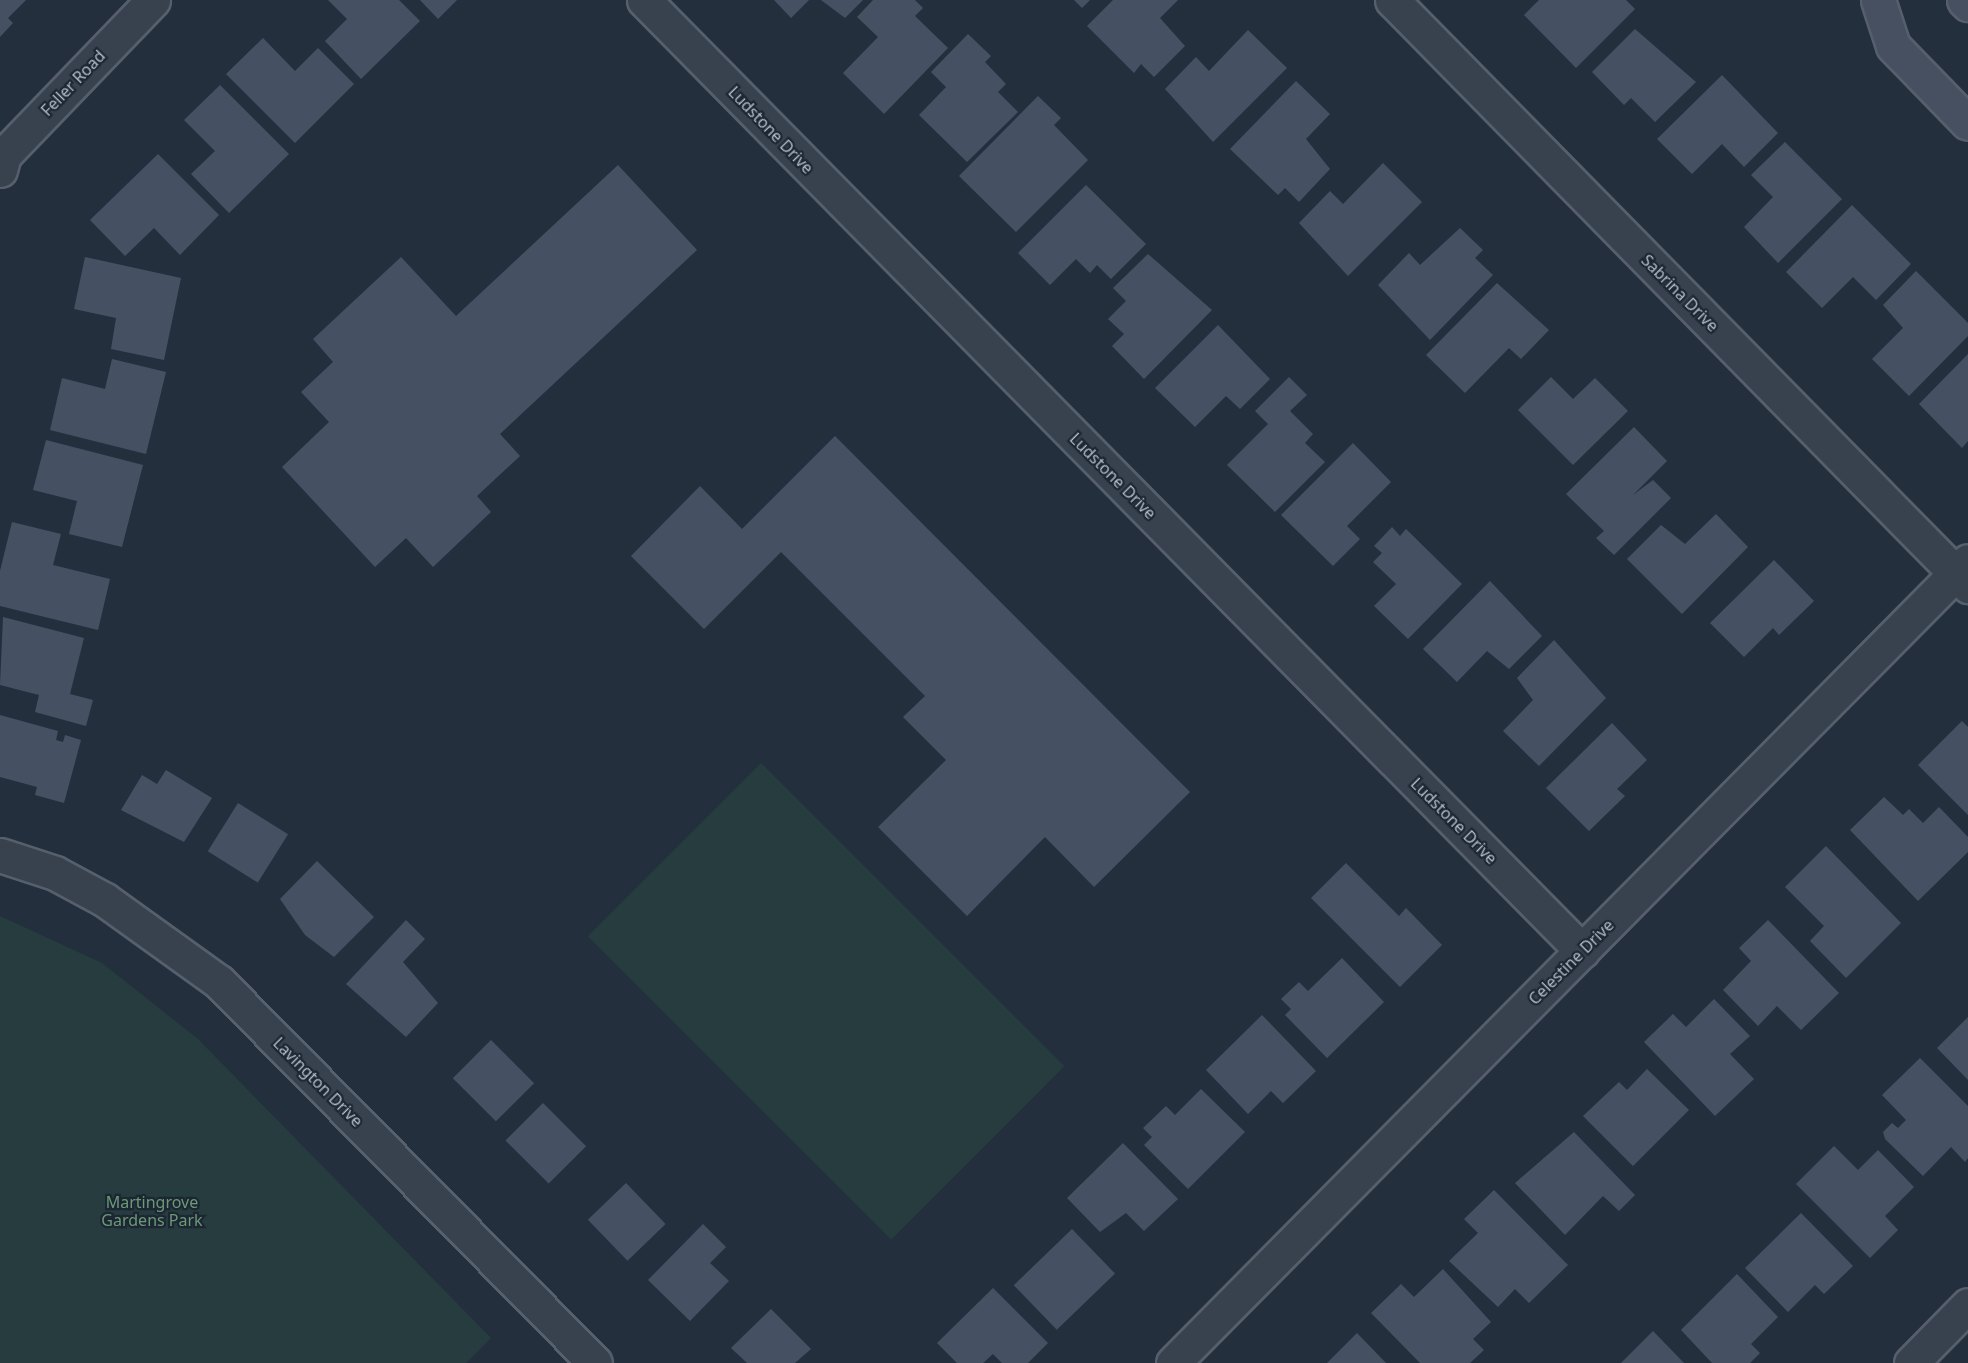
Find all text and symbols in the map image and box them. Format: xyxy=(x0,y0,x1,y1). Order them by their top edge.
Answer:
street label: Feller Road xyxy=(37,46,109,120)
street label: Ludstone Drive xyxy=(725,82,817,178)
street label: Sabrina Drive xyxy=(1638,251,1722,335)
street label: Ludstone Drive xyxy=(1066,429,1160,523)
street label: Ludstone Drive xyxy=(1407,774,1501,868)
street label: Celestine Drive xyxy=(1524,915,1618,1009)
street label: Lavington Drive xyxy=(269,1033,367,1131)
park label: Martingrove Gardens Park xyxy=(101,1192,203,1230)

